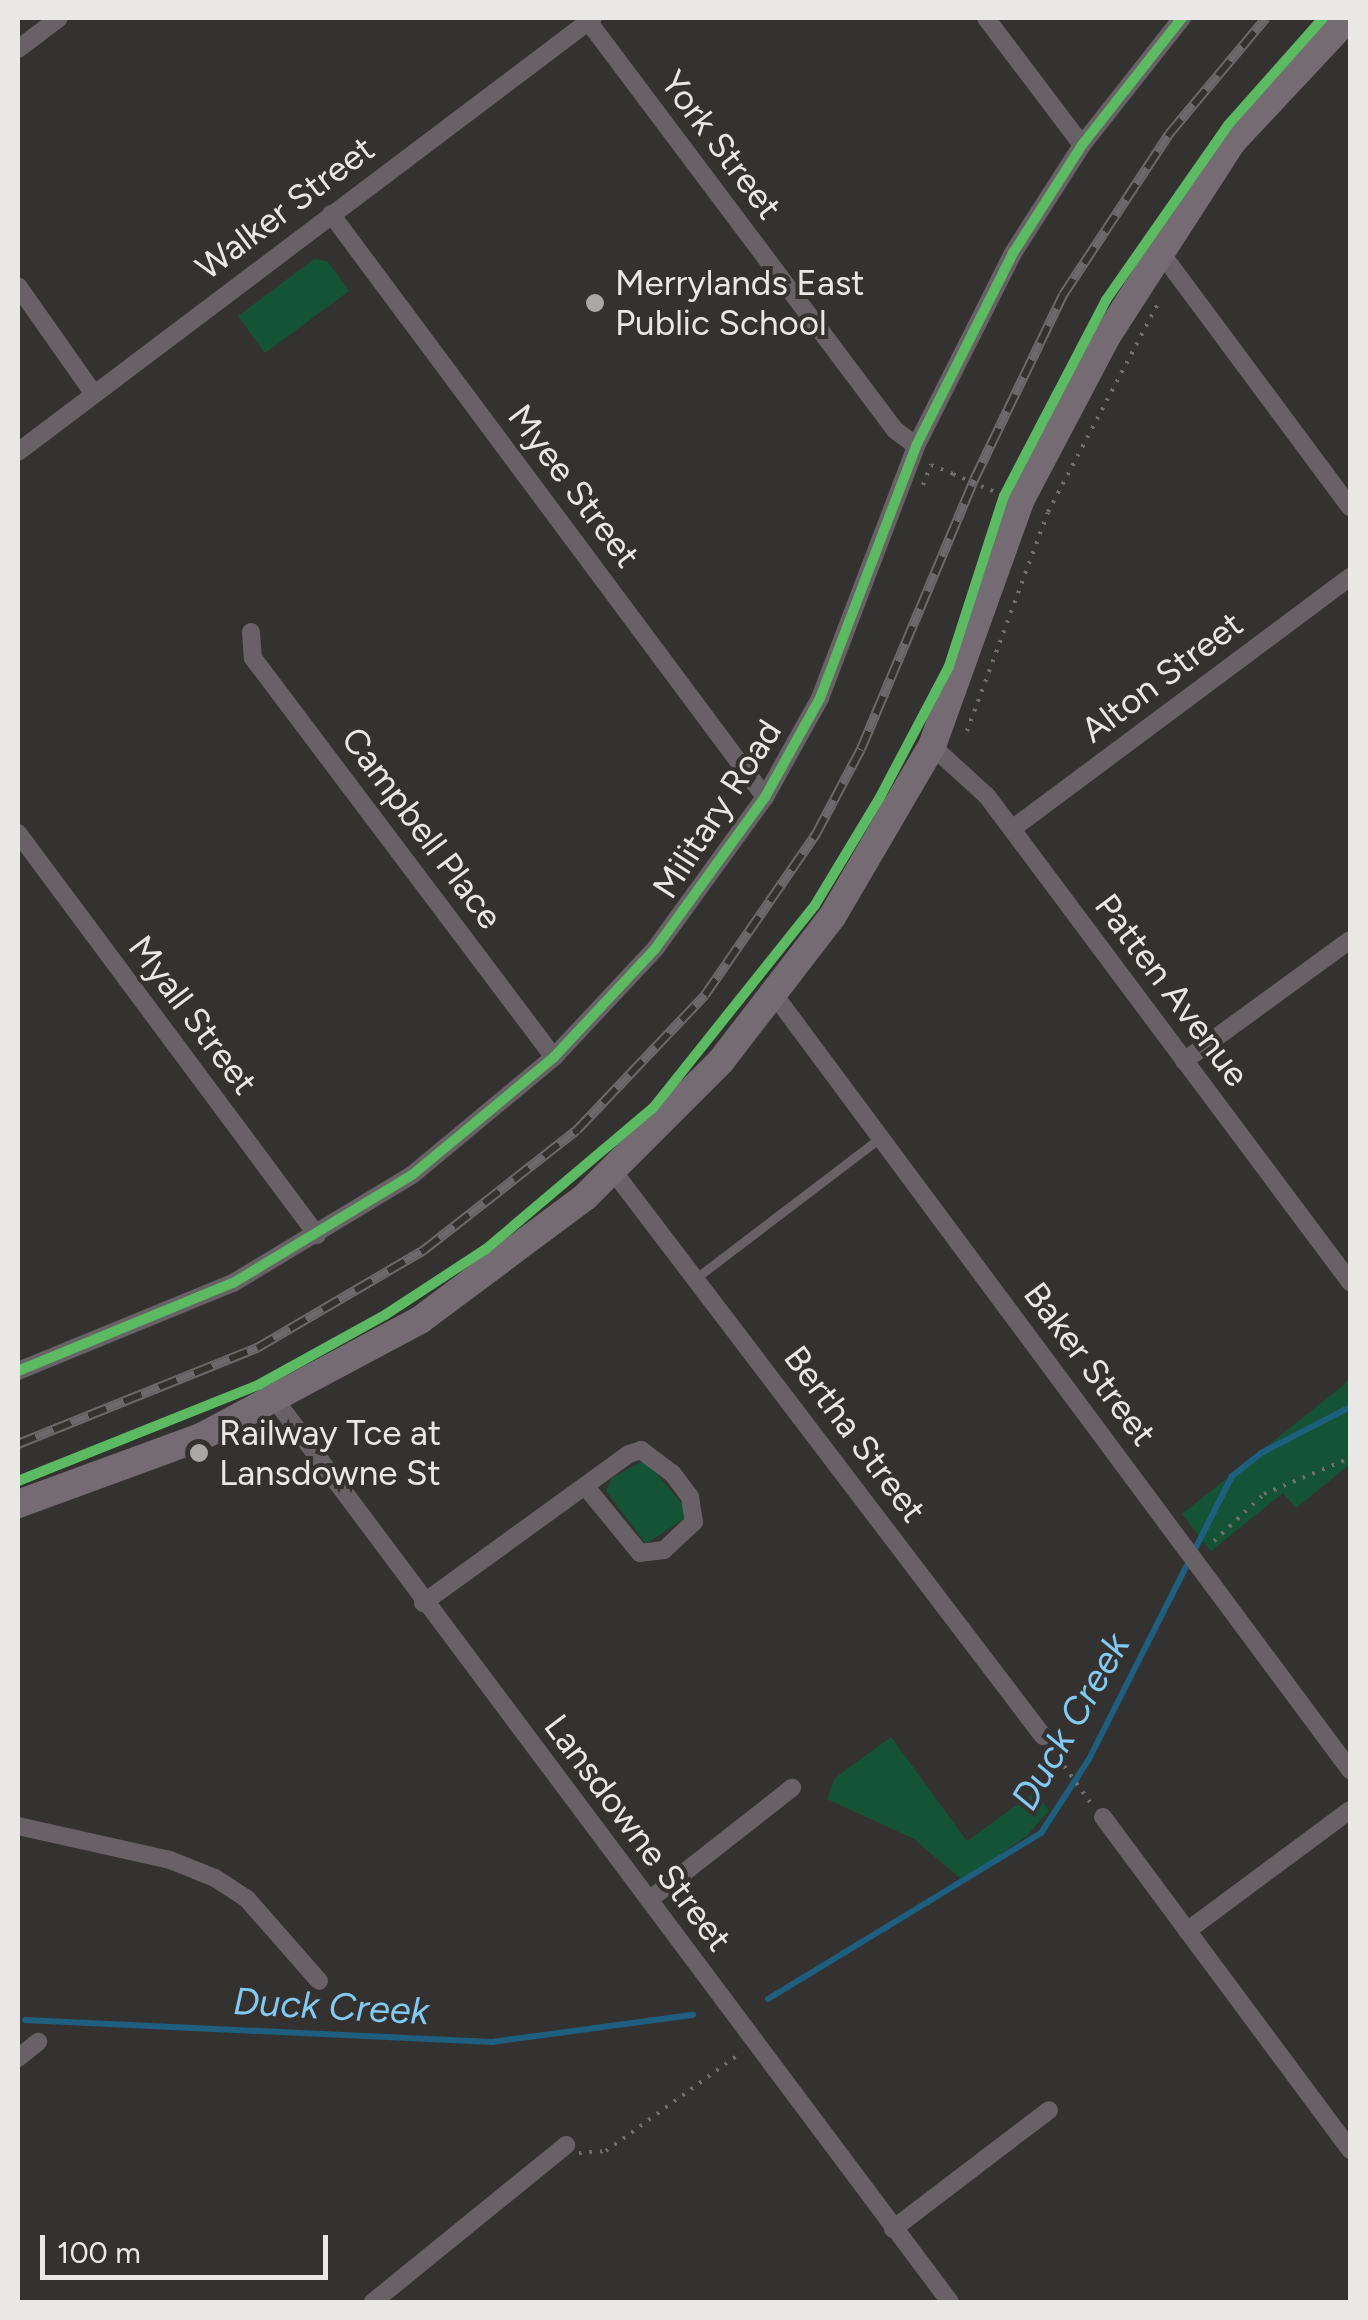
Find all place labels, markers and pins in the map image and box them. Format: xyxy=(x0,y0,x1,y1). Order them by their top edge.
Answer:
place label: Merrylands East Public School xyxy=(615,262,864,344)
marker: Merrylands East Public School xyxy=(584,292,606,314)
place label: Railway Tce at Lansdowne St xyxy=(219,1412,441,1494)
marker: Railway Tce at Lansdowne St xyxy=(188,1442,210,1464)

